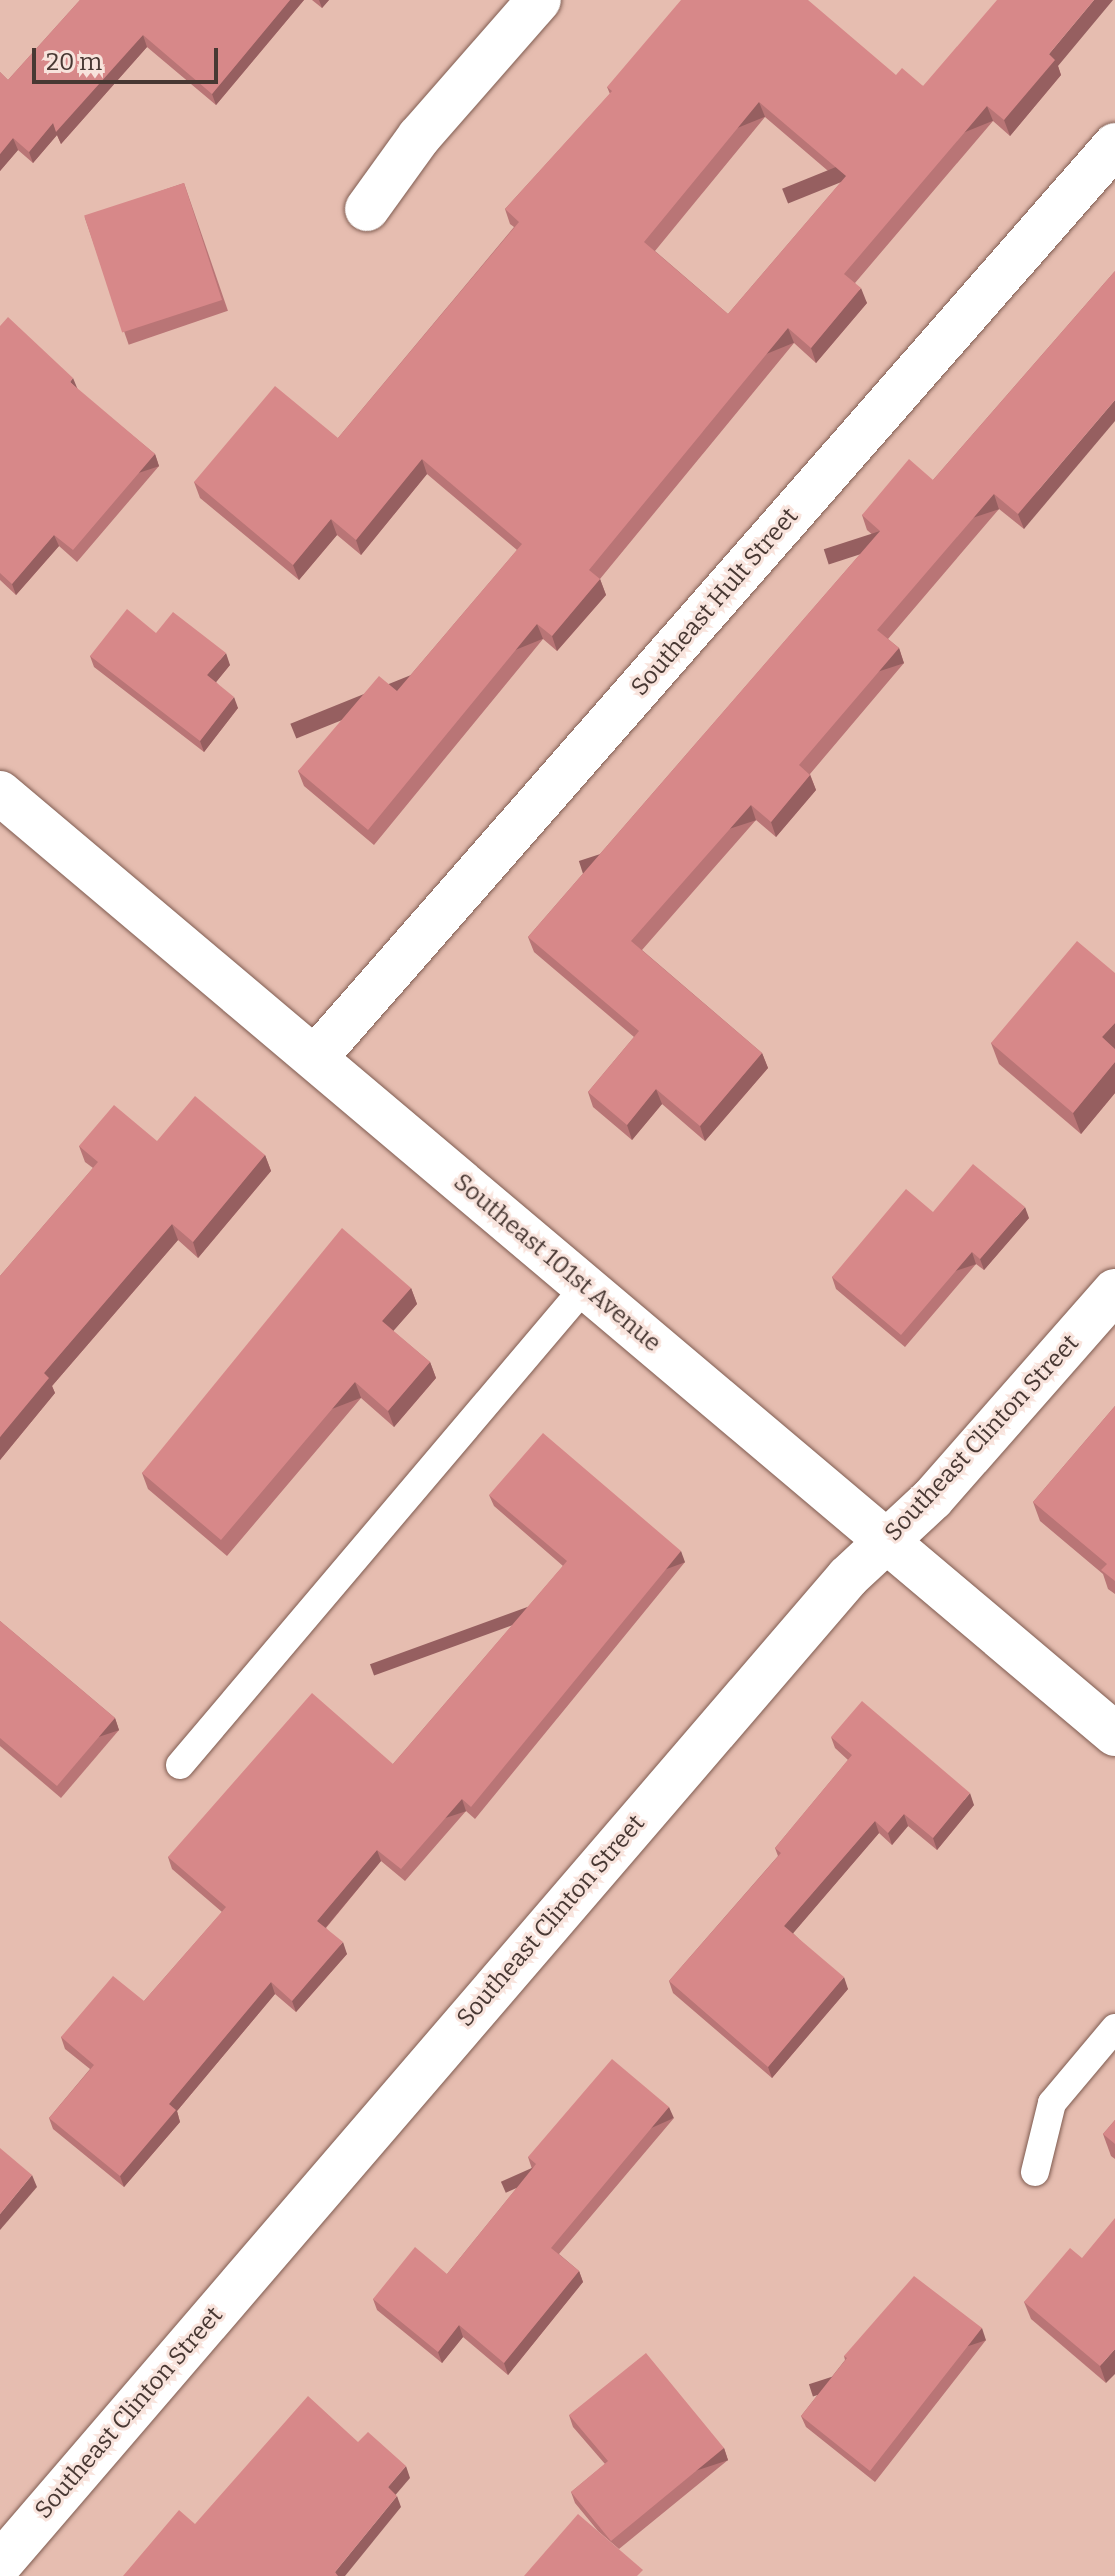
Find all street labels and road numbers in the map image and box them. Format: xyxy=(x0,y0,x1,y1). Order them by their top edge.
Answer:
street label: Southeast Hult Street xyxy=(626,502,804,702)
street label: Southeast 101st Avenue xyxy=(448,1168,666,1358)
street label: Southeast Clinton Street xyxy=(879,1329,1085,1547)
street label: Southeast Clinton Street xyxy=(451,1809,651,2033)
street label: Southeast Clinton Street xyxy=(29,2301,229,2525)

